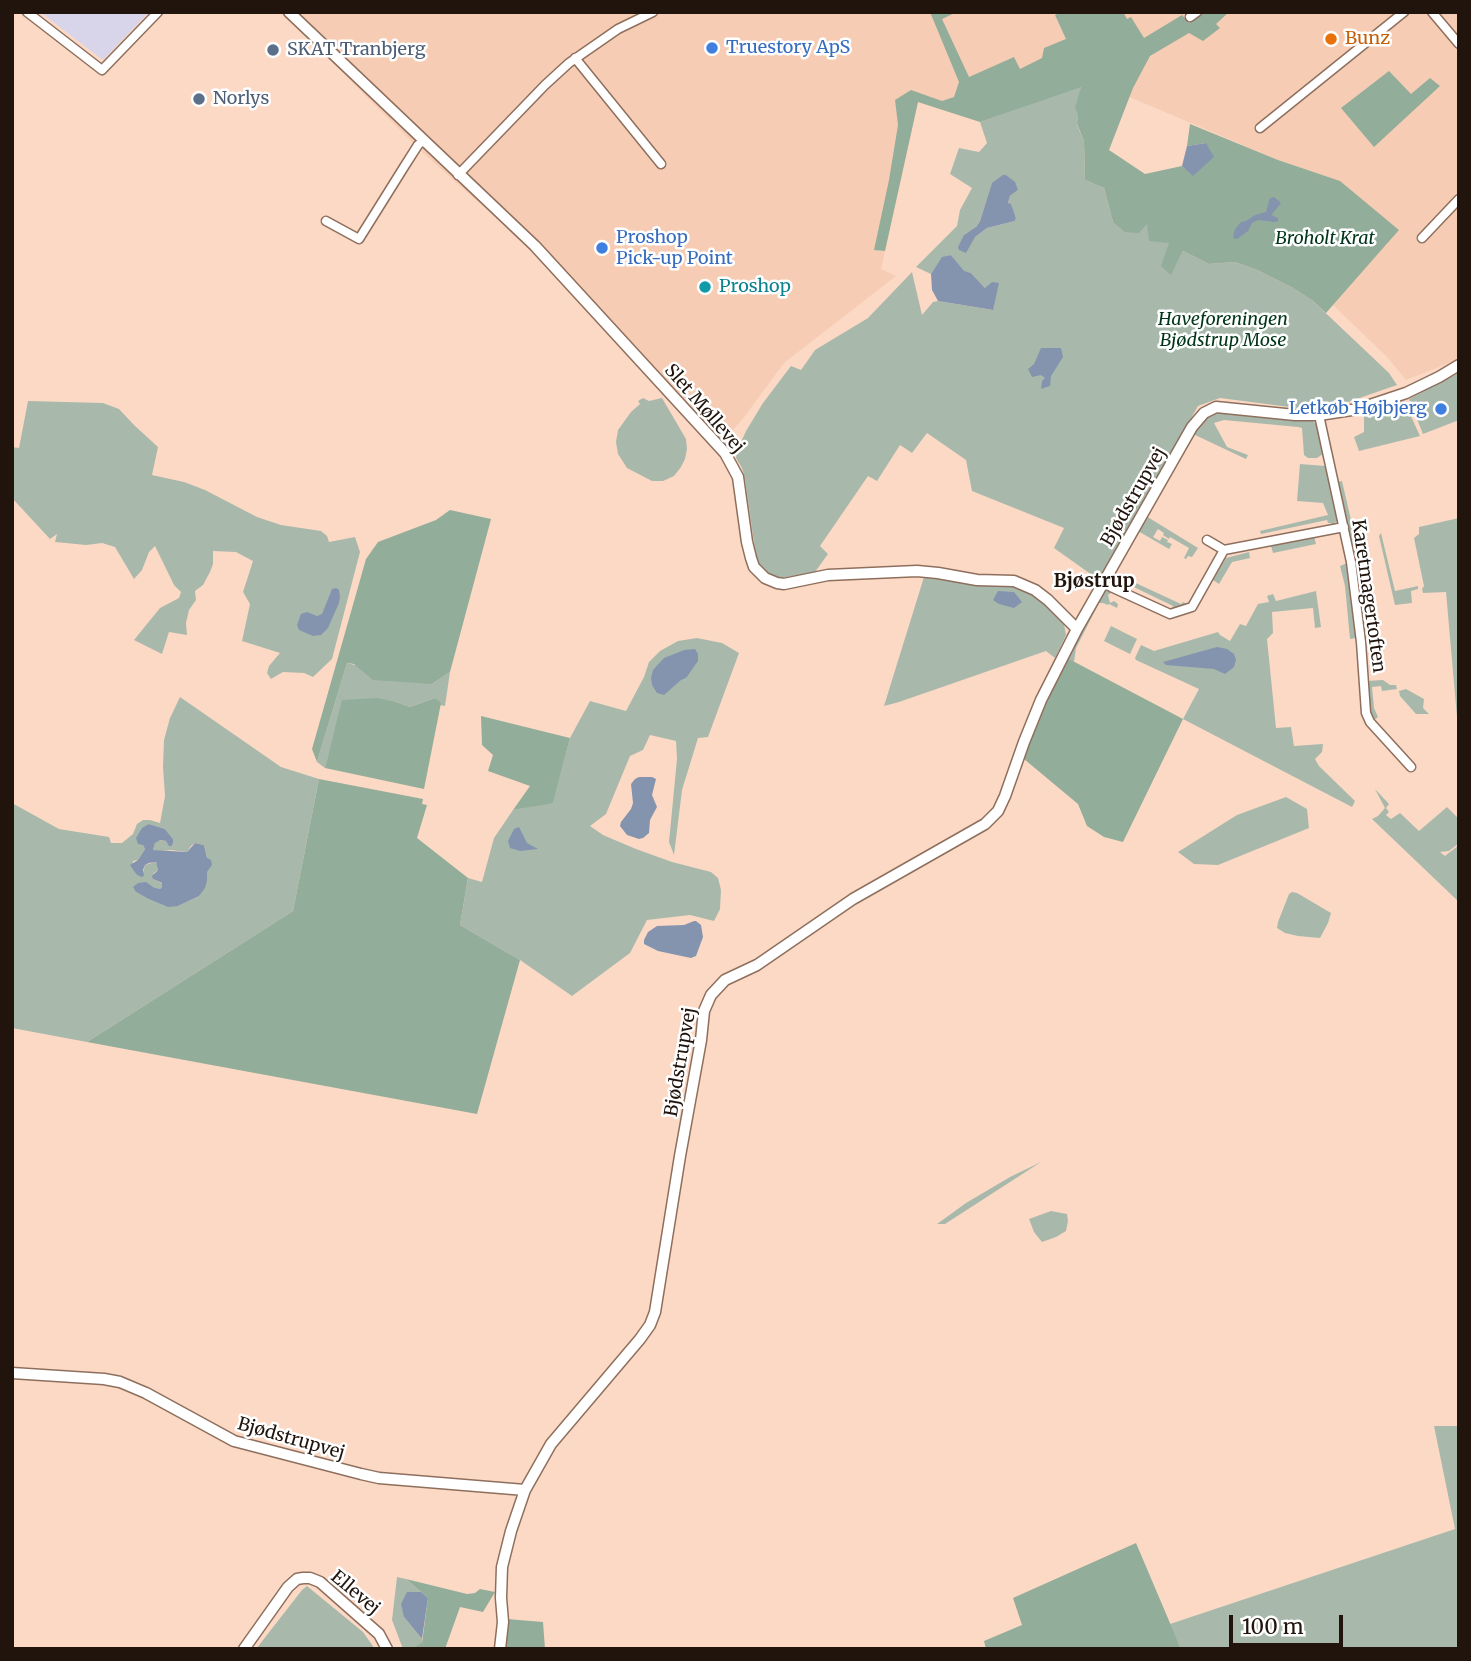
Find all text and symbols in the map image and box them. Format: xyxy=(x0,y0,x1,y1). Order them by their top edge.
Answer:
place label: Bunz xyxy=(1345,28,1390,50)
marker: Bunz xyxy=(1323,31,1339,47)
place label: Truestory ApS xyxy=(726,37,850,59)
place label: SKAT Tranbjerg xyxy=(287,39,426,61)
marker: Truestory ApS xyxy=(704,40,720,56)
marker: SKAT Tranbjerg xyxy=(265,42,281,58)
place label: Norlys xyxy=(213,88,269,110)
marker: Norlys xyxy=(191,91,207,107)
place label: Proshop Pick-up Point xyxy=(616,227,733,270)
park label: Broholt Krat xyxy=(1275,228,1375,250)
marker: Proshop Pick-up Point xyxy=(594,240,610,256)
place label: Proshop xyxy=(719,276,791,298)
marker: Proshop xyxy=(697,279,713,295)
park label: Haveforeningen Bjødstrup Mose xyxy=(1158,309,1288,352)
street label: Slet Møllevej xyxy=(660,360,748,458)
place label: Letkøb Højbjerg xyxy=(1289,398,1427,420)
marker: Letkøb Højbjerg xyxy=(1433,401,1449,417)
street label: Bjødstrupvej xyxy=(1097,444,1171,550)
street label: Karetmagertoften xyxy=(1347,518,1389,674)
district label: Bjøstrup xyxy=(1054,571,1134,593)
street label: Bjødstrupvej xyxy=(661,1006,701,1118)
street label: Bjødstrupvej xyxy=(235,1413,347,1465)
street label: Ellevej xyxy=(326,1566,384,1620)
scale bar xyxy=(1233,1602,1347,1646)
text: 100 m xyxy=(1242,1613,1304,1640)

